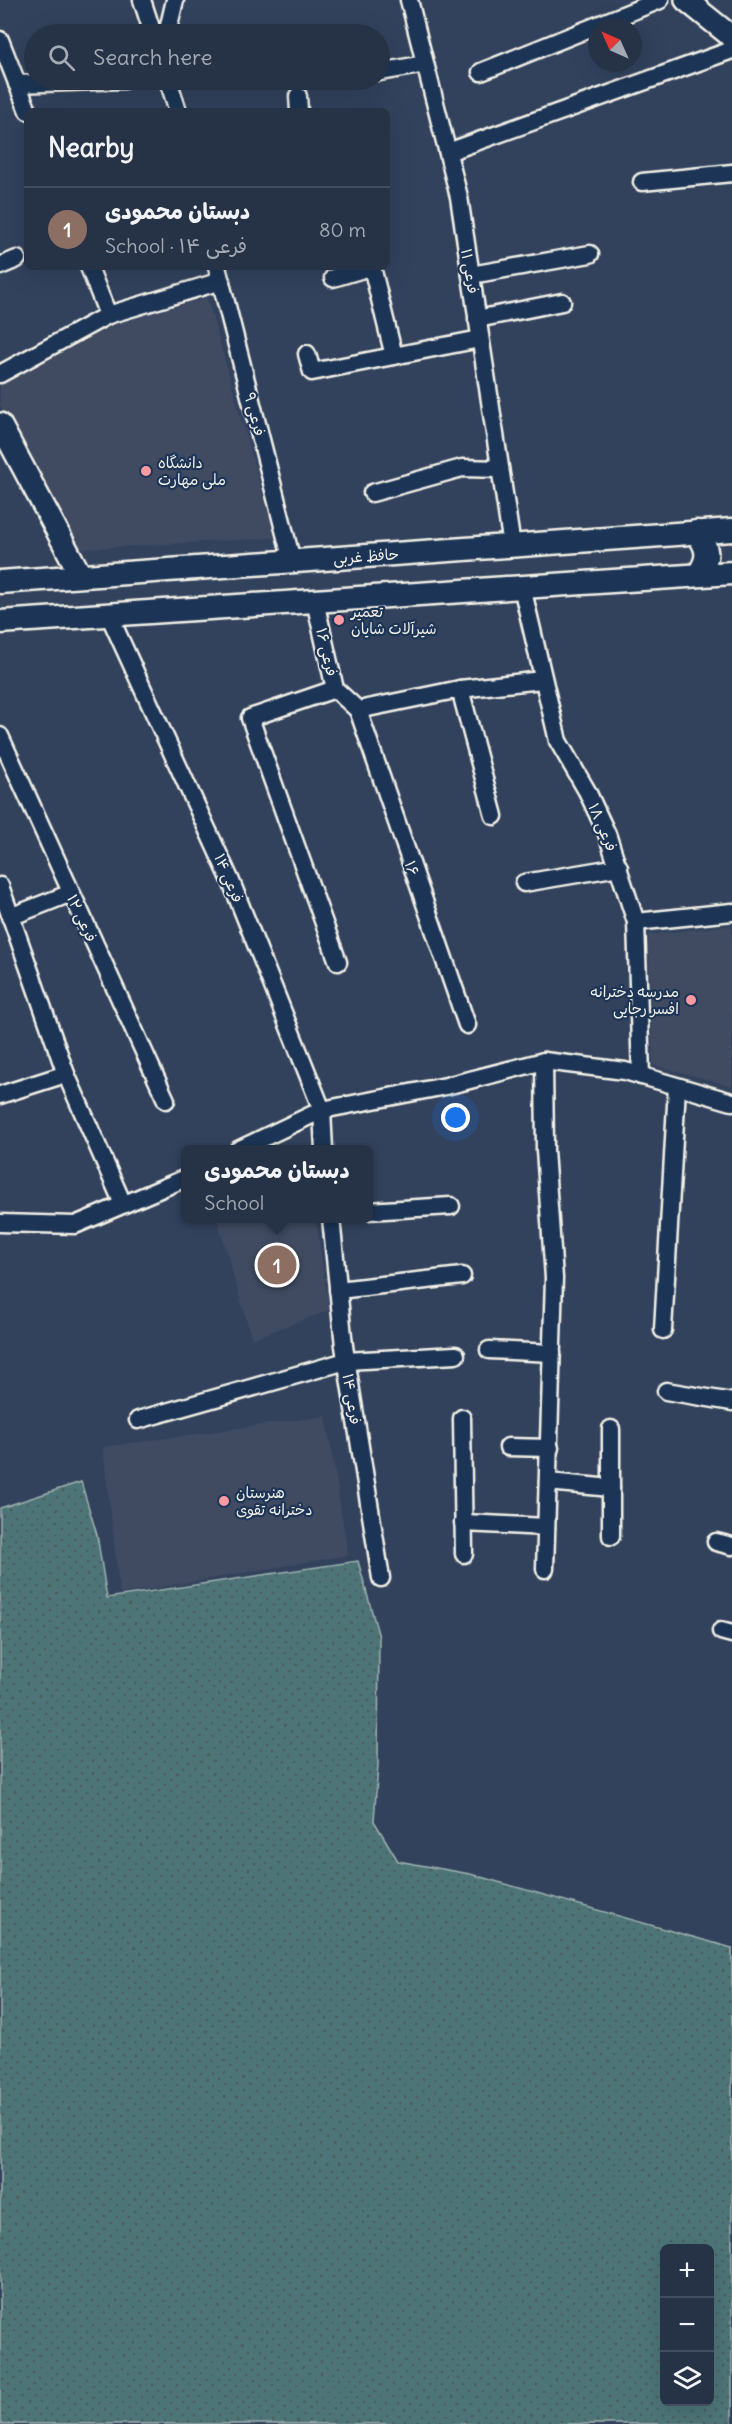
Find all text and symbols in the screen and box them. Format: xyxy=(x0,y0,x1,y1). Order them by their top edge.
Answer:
north arrow xyxy=(588,18,642,72)
search box xyxy=(24,24,390,90)
icon: search xyxy=(45,41,78,74)
text: Search here xyxy=(93,43,212,71)
text: Nearby xyxy=(48,131,134,164)
text: دبستان محمودی xyxy=(105,197,250,225)
text: 1 xyxy=(64,217,71,242)
text: 80 m xyxy=(319,217,366,242)
text: School · فرعی ۱۴ xyxy=(105,233,247,258)
street label: فرعی ۱۱ xyxy=(456,247,483,295)
street label: فرعی ۹ xyxy=(239,390,270,438)
place label: دانشگاه ملی مهارت xyxy=(158,453,226,490)
marker: دانشگاه ملی مهارت xyxy=(139,464,153,478)
street label: حافظ غربی xyxy=(332,544,400,569)
place label: تعمیر شیرآلات شایان xyxy=(350,602,437,638)
marker: تعمیر شیرآلات شایان xyxy=(332,613,346,627)
street label: فرعی ۱۶ xyxy=(311,626,342,678)
street label: فرعی ۱۸ xyxy=(583,800,622,854)
street label: فرعی ۱۴ xyxy=(209,851,248,906)
street label: ۱۶ xyxy=(401,858,423,878)
street label: فرعی ۱۲ xyxy=(62,891,101,945)
place label: مدرسه دخترانه افسر رجایی xyxy=(590,982,679,1019)
marker: مدرسه دخترانه افسر رجایی xyxy=(684,993,698,1007)
your location xyxy=(441,1103,470,1132)
popup xyxy=(181,1145,373,1223)
text: دبستان محمودی xyxy=(204,1156,350,1184)
text: School xyxy=(204,1190,264,1215)
pin: 1 xyxy=(258,1242,296,1288)
street label: فرعی ۱۴ xyxy=(338,1372,365,1426)
place label: هنرستان دخترانه تقوی xyxy=(236,1483,313,1519)
marker: هنرستان دخترانه تقوی xyxy=(217,1494,231,1508)
map controls xyxy=(660,2244,714,2406)
button: + xyxy=(660,2244,714,2298)
button: − xyxy=(660,2298,714,2352)
button: layers xyxy=(660,2352,714,2406)

